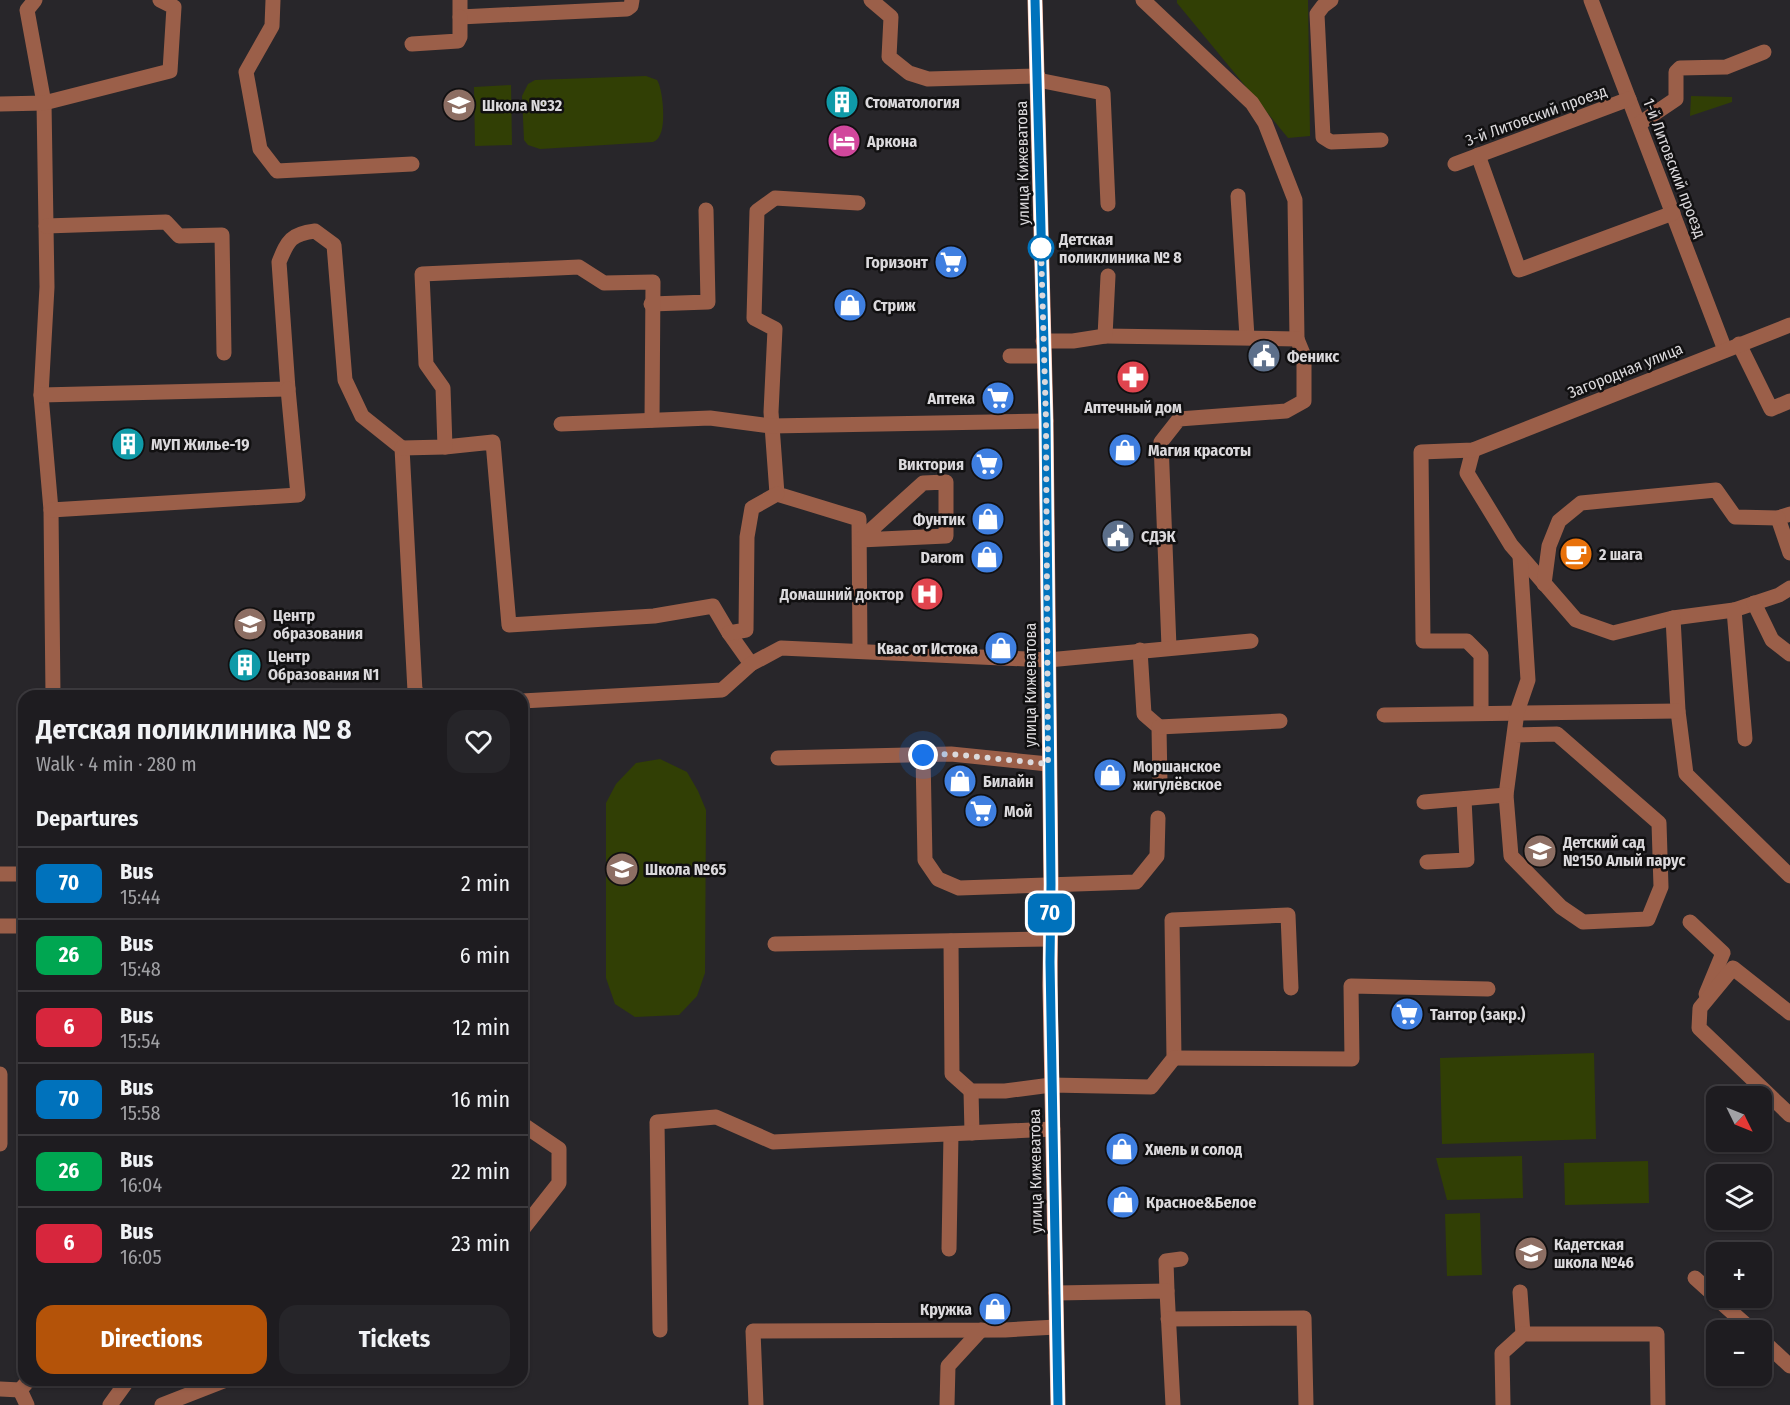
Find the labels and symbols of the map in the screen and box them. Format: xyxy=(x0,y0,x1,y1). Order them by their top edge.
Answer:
street label: 3-й Литовский проезд xyxy=(1463,81,1610,150)
building icon: Стоматология xyxy=(824,84,860,120)
school or university icon: Школа №32 xyxy=(441,87,477,123)
place label: Стоматология xyxy=(865,93,960,112)
place label: Школа №32 xyxy=(482,96,563,115)
street label: 1-й Литовский проезд xyxy=(1639,96,1710,241)
street label: улица Кижеватова xyxy=(1012,100,1033,225)
hotel icon: Аркона xyxy=(826,123,862,159)
place label: Аркона xyxy=(866,132,917,151)
place label: Детская поликлиника № 8 xyxy=(1058,230,1182,267)
marker: Детская поликлиника № 8 xyxy=(1028,235,1054,261)
supermarket icon: Горизонт xyxy=(933,244,969,280)
place label: Горизонт xyxy=(865,253,928,272)
shop icon: Стриж xyxy=(832,287,868,323)
place label: Стриж xyxy=(873,296,916,315)
public building icon: Феникс xyxy=(1246,338,1282,374)
street label: Загородная улица xyxy=(1565,339,1686,402)
place label: Феникс xyxy=(1287,347,1339,366)
pharmacy icon: Аптечный дом xyxy=(1115,359,1151,395)
supermarket icon: Аптека xyxy=(980,380,1016,416)
place label: Аптека xyxy=(927,389,975,408)
place label: Аптечный дом xyxy=(1083,398,1182,417)
building icon: МУП Жилье-19 xyxy=(110,426,146,462)
shop icon: Магия красоты xyxy=(1107,432,1143,468)
place label: МУП Жилье-19 xyxy=(151,435,249,454)
place label: Магия красоты xyxy=(1148,441,1251,460)
supermarket icon: Виктория xyxy=(969,446,1005,482)
place label: Виктория xyxy=(898,455,964,474)
shop icon: Фунтик xyxy=(970,501,1006,537)
place label: Фунтик xyxy=(913,510,966,529)
public building icon: СДЭК xyxy=(1100,518,1136,554)
place label: СДЭК xyxy=(1141,527,1177,546)
cafe icon: 2 шага xyxy=(1558,536,1594,572)
shop icon: Darom xyxy=(969,539,1005,575)
place label: 2 шага xyxy=(1598,545,1643,564)
place label: Darom xyxy=(921,548,964,567)
hospital icon: Домашний доктор xyxy=(909,576,945,612)
place label: Домашний доктор xyxy=(779,585,904,604)
school or university icon: Центр образования xyxy=(232,606,268,642)
place label: Центр образования xyxy=(273,606,363,643)
street label: улица Кижеватова xyxy=(1021,623,1040,747)
shop icon: Квас от Истока xyxy=(983,630,1019,666)
place label: Квас от Истока xyxy=(877,639,978,658)
building icon: Центр Образования N1 xyxy=(227,647,263,683)
place label: Центр Образования N1 xyxy=(268,647,379,684)
your location xyxy=(908,740,938,770)
shop icon: Моршанское жигулёвское xyxy=(1092,757,1128,793)
place label: Моршанское жигулёвское xyxy=(1132,757,1222,794)
shop icon: Билайн xyxy=(942,763,978,799)
place label: Билайн xyxy=(983,772,1034,791)
supermarket icon: Мой xyxy=(963,793,999,829)
place label: Мой xyxy=(1004,802,1033,821)
school or university icon: Детский сад №150 Алый парус xyxy=(1522,833,1558,869)
place label: Детский сад №150 Алый парус xyxy=(1562,833,1685,870)
school or university icon: Школа №65 xyxy=(604,851,640,887)
place label: Школа №65 xyxy=(645,860,727,879)
line badge: 70 xyxy=(1023,894,1077,932)
supermarket icon: Тантор (закр.) xyxy=(1389,996,1425,1032)
place label: Тантор (закр.) xyxy=(1430,1005,1526,1024)
north arrow xyxy=(1706,1086,1772,1152)
street label: улица Кижеватова xyxy=(1025,1108,1046,1233)
shop icon: Хмель и солод xyxy=(1104,1131,1140,1167)
place label: Хмель и солод xyxy=(1144,1140,1242,1159)
shop icon: Красное&Белое xyxy=(1105,1184,1141,1220)
place label: Красное&Белое xyxy=(1146,1193,1256,1212)
school or university icon: Кадетская школа №46 xyxy=(1513,1235,1549,1271)
place label: Кадетская школа №46 xyxy=(1554,1235,1634,1272)
shop icon: Кружка xyxy=(977,1291,1013,1327)
place label: Кружка xyxy=(920,1300,972,1319)

